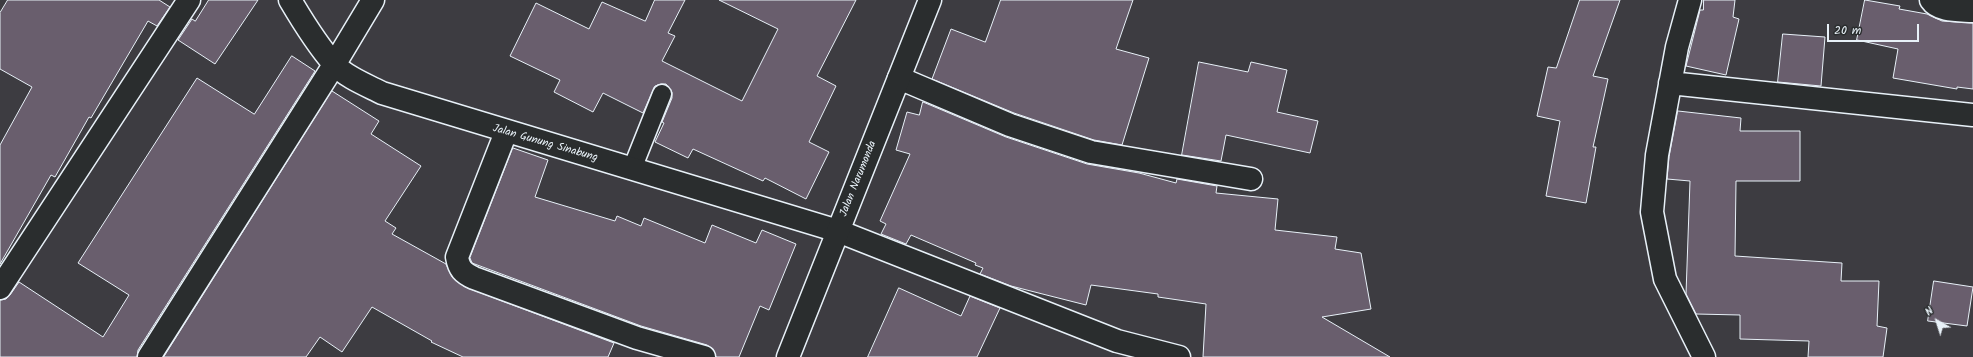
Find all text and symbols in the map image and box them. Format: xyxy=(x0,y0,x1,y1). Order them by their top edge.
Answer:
scale bar xyxy=(1829,16,1921,42)
text: 20 m xyxy=(1834,21,1861,40)
street label: Jalan Gunung Sinabung xyxy=(491,123,599,165)
street label: Jalan Narumonda xyxy=(838,139,880,219)
north arrow xyxy=(1917,301,1957,341)
text: N xyxy=(1921,302,1938,321)

